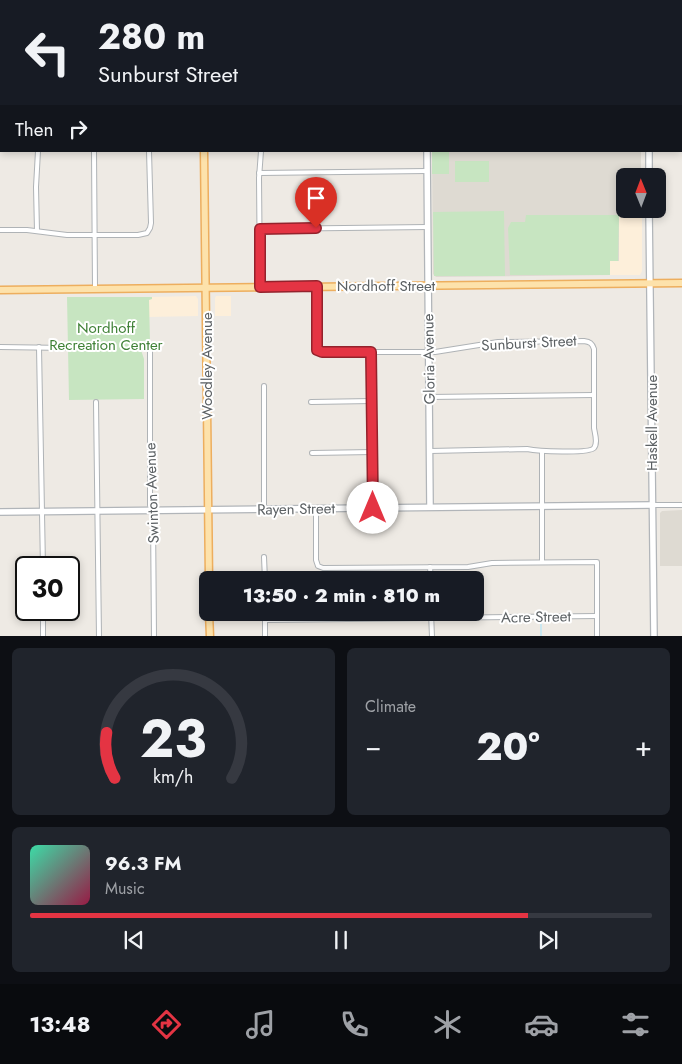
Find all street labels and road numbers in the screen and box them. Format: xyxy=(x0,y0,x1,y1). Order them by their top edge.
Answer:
street label: Nordhoff Street xyxy=(337,275,436,297)
street label: Woodley Avenue xyxy=(196,312,218,420)
street label: Gloria Avenue xyxy=(417,313,441,405)
street label: Sunburst Street xyxy=(481,329,578,356)
street label: Haskell Avenue xyxy=(641,375,663,471)
street label: Swinton Avenue xyxy=(139,442,165,544)
street label: Rayen Street xyxy=(257,497,335,521)
street label: Acre Street xyxy=(501,605,572,629)

